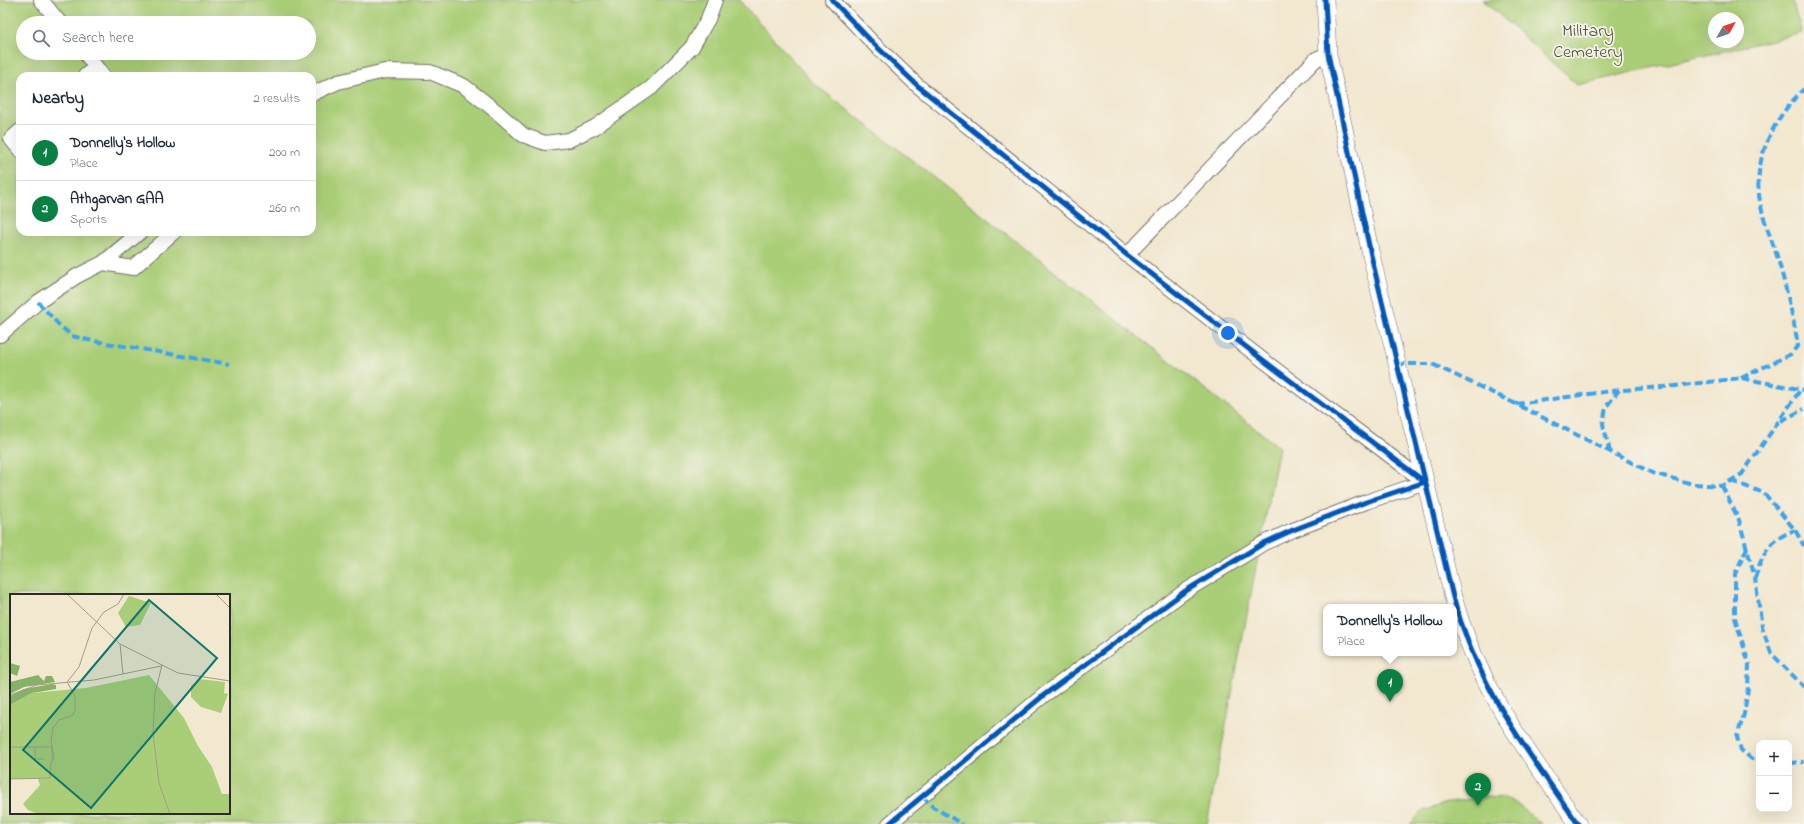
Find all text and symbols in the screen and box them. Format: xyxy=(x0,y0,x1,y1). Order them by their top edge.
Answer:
north arrow xyxy=(1708,12,1744,48)
search box xyxy=(16,16,316,60)
park label: Military Cemetery xyxy=(1553,19,1623,66)
icon: search xyxy=(30,27,52,49)
text: Search here xyxy=(62,27,134,49)
text: Nearby xyxy=(32,86,84,111)
text: 2 results xyxy=(253,89,300,108)
text: Donnelly's Hollow xyxy=(70,132,175,154)
text: 1 xyxy=(43,143,47,162)
text: 200 m xyxy=(269,143,300,162)
text: Place xyxy=(70,154,98,173)
text: Athgarvan GAA xyxy=(70,188,164,210)
text: 2 xyxy=(42,199,48,218)
text: 260 m xyxy=(269,199,300,218)
text: Sports xyxy=(70,210,107,229)
your location xyxy=(1218,323,1238,343)
inset map xyxy=(10,594,230,814)
popup xyxy=(1323,604,1457,656)
text: Donnelly's Hollow xyxy=(1337,610,1443,632)
text: Place xyxy=(1337,632,1365,651)
pin: 1 xyxy=(1377,669,1403,702)
map controls xyxy=(1756,740,1792,812)
button: + xyxy=(1756,740,1792,776)
pin: 2 xyxy=(1465,773,1491,806)
button: − xyxy=(1756,776,1792,812)

